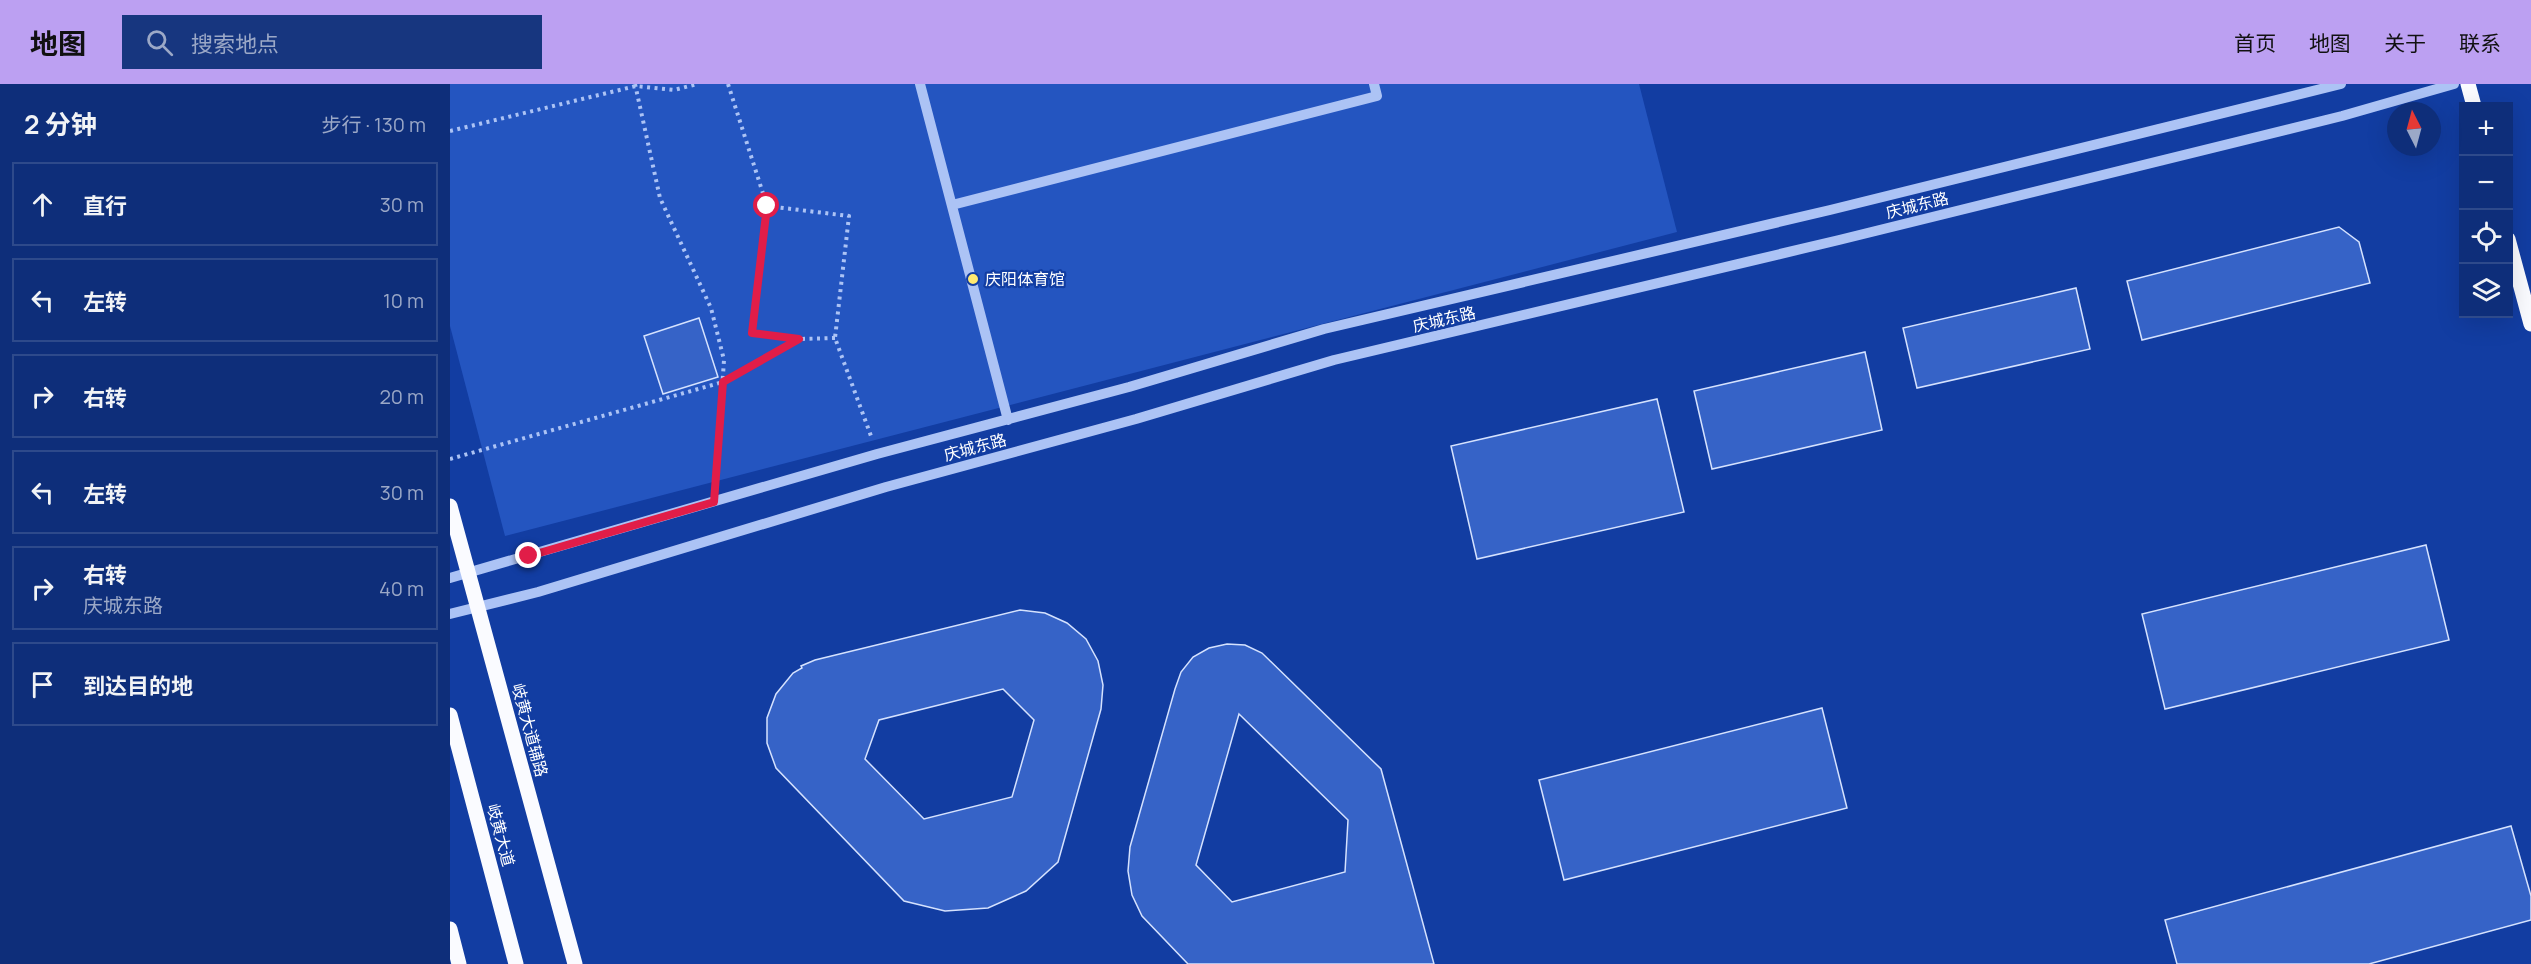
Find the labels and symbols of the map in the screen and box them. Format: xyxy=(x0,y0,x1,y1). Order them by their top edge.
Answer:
north arrow xyxy=(2387,102,2441,156)
street label: 庆城东路 xyxy=(1883,187,1951,223)
route start xyxy=(753,192,779,218)
place label: 庆阳体育馆 xyxy=(985,268,1065,290)
marker: 庆阳体育馆 xyxy=(966,272,980,286)
street label: 庆城东路 xyxy=(1410,301,1478,337)
street label: 庆城东路 xyxy=(941,428,1009,466)
route end xyxy=(515,542,541,568)
street label: 岐黄大道辅路 xyxy=(507,681,553,779)
street label: 岐黄大道 xyxy=(482,801,520,869)

